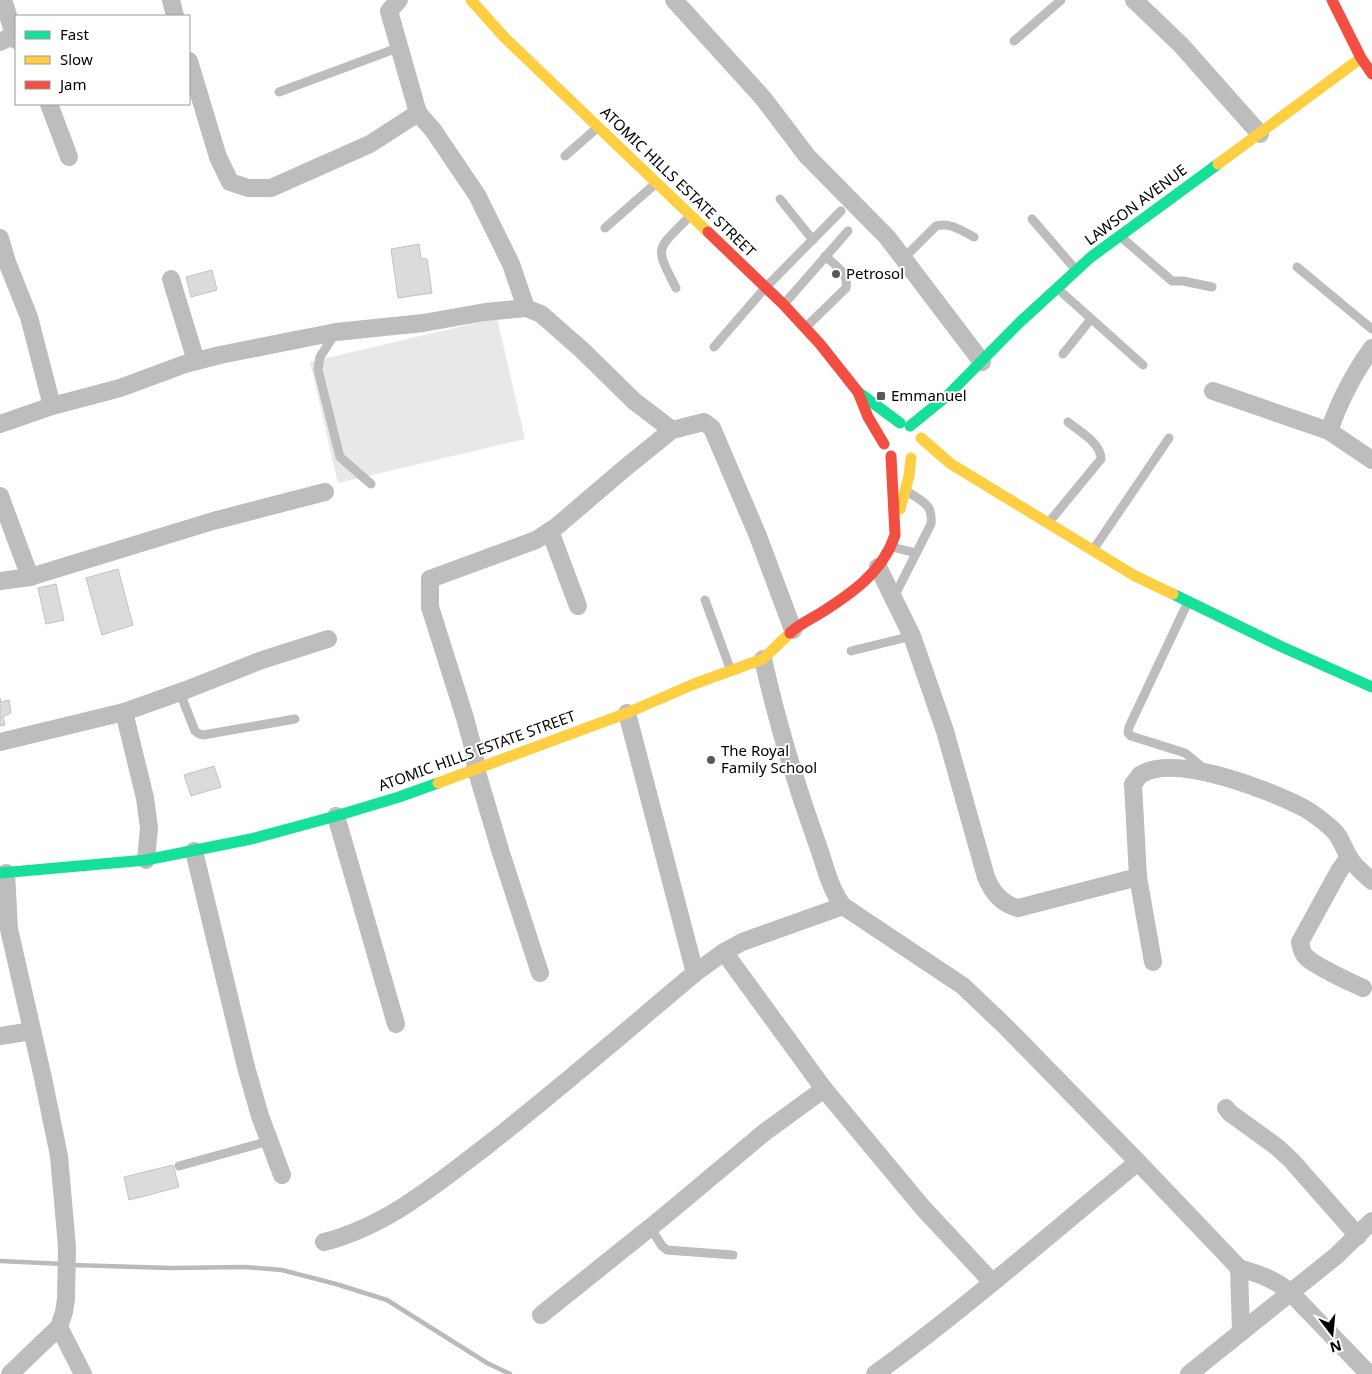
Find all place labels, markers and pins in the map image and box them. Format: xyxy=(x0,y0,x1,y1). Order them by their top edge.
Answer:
place label: Petrosol xyxy=(846,263,904,283)
marker: Petrosol xyxy=(830,268,842,280)
place label: Emmanuel xyxy=(891,385,967,405)
marker: Emmanuel xyxy=(875,390,887,402)
place label: The Royal Family School xyxy=(721,740,817,777)
marker: The Royal Family School xyxy=(705,754,717,766)

